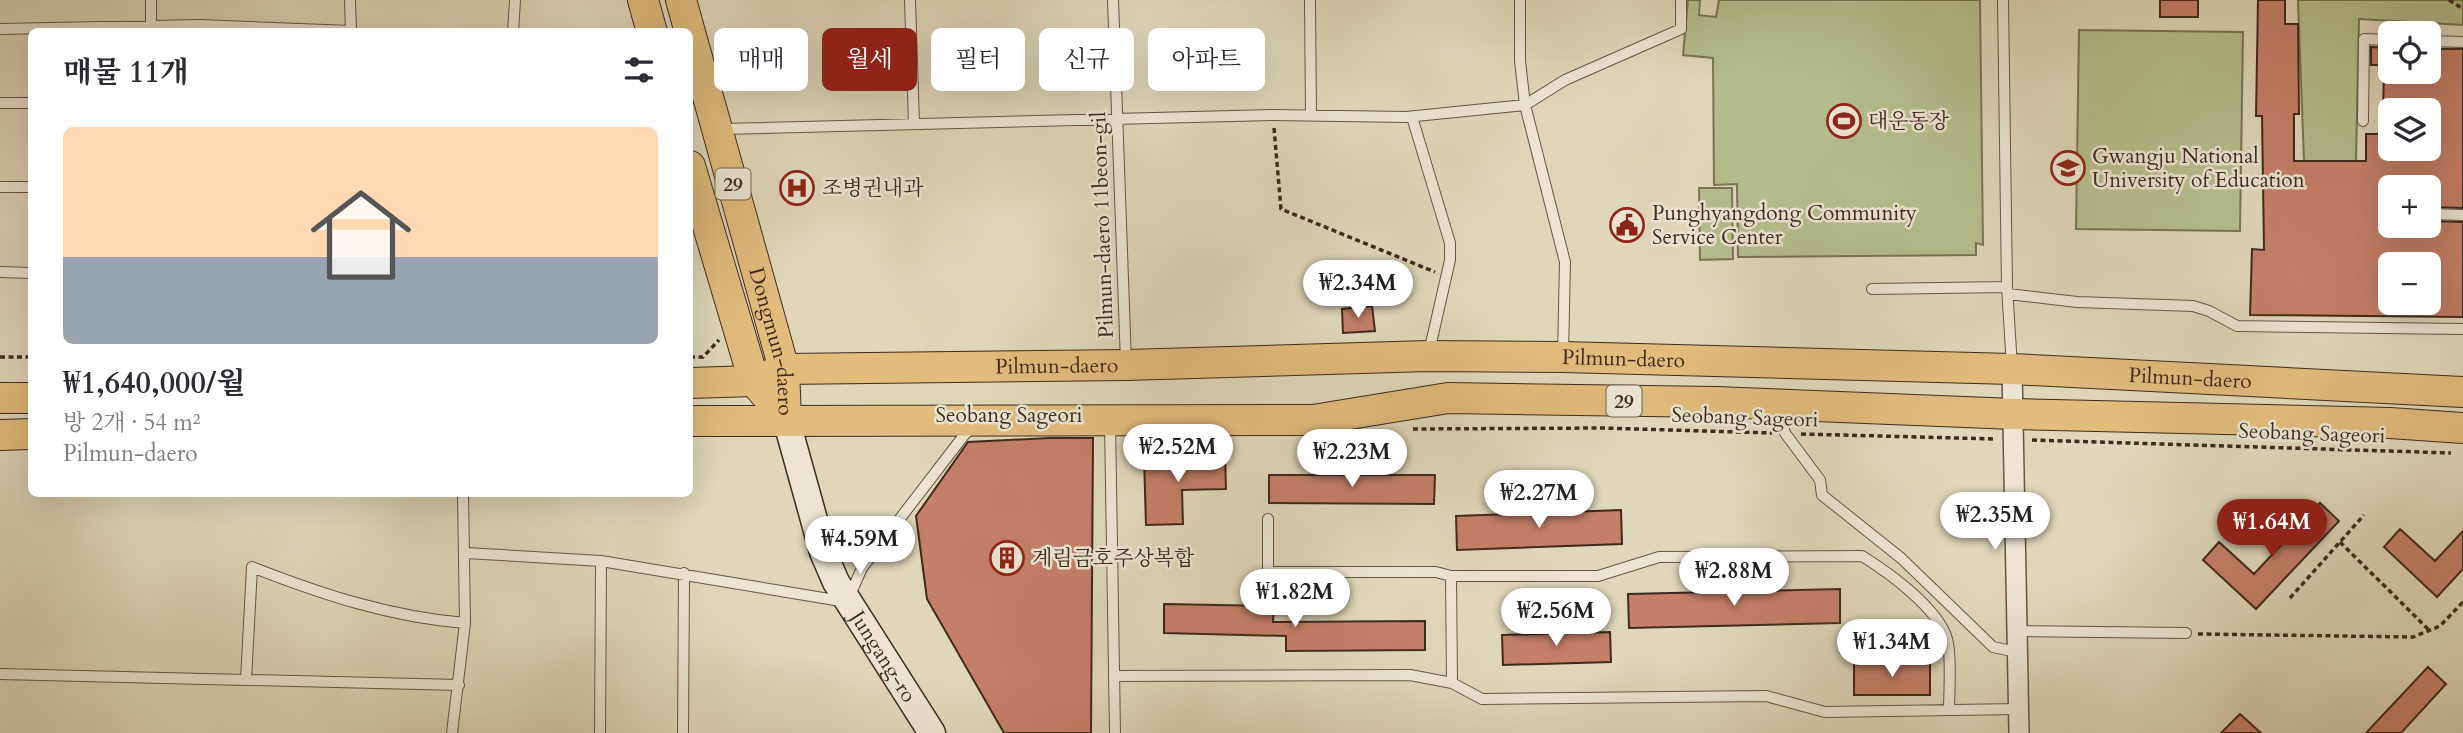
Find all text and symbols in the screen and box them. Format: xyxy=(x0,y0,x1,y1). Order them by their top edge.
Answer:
map controls xyxy=(2378,21,2441,315)
button: locate xyxy=(2378,21,2441,84)
chip: 매매 xyxy=(714,28,808,91)
chip: 월세 xyxy=(822,28,917,91)
chip: 필터 xyxy=(931,28,1025,91)
chip: 신규 xyxy=(1039,28,1134,91)
chip: 아파트 xyxy=(1148,28,1265,91)
icon: filters xyxy=(620,51,658,89)
text: 매물 11개 xyxy=(63,52,189,93)
button: layers xyxy=(2378,98,2441,161)
sports icon: 대운동장 xyxy=(1825,102,1863,140)
place label: 대운동장 xyxy=(1868,107,1950,136)
street label: Pilmun-daero 11beon-gil xyxy=(1084,111,1121,339)
place label: Gwangju National University of Education xyxy=(2092,142,2305,195)
school or university icon: Gwangju National University of Education xyxy=(2049,149,2087,187)
road number: 29 xyxy=(716,168,750,200)
hospital icon: 조병권내과 xyxy=(778,169,816,207)
icon: home xyxy=(298,172,424,298)
place label: 조병권내과 xyxy=(822,174,924,203)
button: + xyxy=(2378,175,2441,238)
place label: Punghyangdong Community Service Center xyxy=(1652,199,1917,252)
public building icon: Punghyangdong Community Service Center xyxy=(1608,206,1646,244)
button: − xyxy=(2378,252,2441,315)
pin: ₩2.34M xyxy=(1301,260,1415,320)
street label: Dongmun-daero xyxy=(741,264,800,416)
text: ₩2.34M xyxy=(1319,267,1397,298)
street label: Pilmun-daero xyxy=(1562,343,1685,375)
street label: Pilmun-daero xyxy=(995,351,1118,382)
street label: Pilmun-daero xyxy=(2128,361,2252,396)
text: ₩1,640,000/월 xyxy=(63,363,245,404)
road number: 29 xyxy=(1606,386,1642,416)
street label: Seobang Sageori xyxy=(1671,400,1819,435)
street label: Seobang Sageori xyxy=(936,401,1083,430)
text: 방 2개 · 54 m² xyxy=(63,407,200,438)
street label: Seobang Sageori xyxy=(2238,416,2386,451)
pin: ₩2.52M xyxy=(1121,424,1235,484)
pin: ₩2.23M xyxy=(1295,430,1409,489)
text: ₩2.52M xyxy=(1139,431,1217,462)
text: ₩2.23M xyxy=(1313,436,1391,467)
text: Pilmun-daero xyxy=(63,438,198,469)
pin: ₩2.27M xyxy=(1482,470,1596,530)
text: ₩2.27M xyxy=(1500,477,1578,508)
pin: ₩2.35M xyxy=(1938,492,2052,552)
text: ₩2.35M xyxy=(1956,499,2034,530)
pin: ₩1.64M xyxy=(2215,500,2329,559)
text: ₩1.64M xyxy=(2233,506,2311,537)
pin: ₩4.59M xyxy=(803,516,917,576)
text: ₩4.59M xyxy=(821,523,899,554)
building icon: 계림금호주상복합 xyxy=(988,539,1026,577)
place label: 계림금호주상복합 xyxy=(1032,544,1195,573)
pin: ₩2.88M xyxy=(1677,548,1791,608)
text: ₩2.88M xyxy=(1695,555,1773,586)
pin: ₩1.82M xyxy=(1238,570,1352,629)
text: ₩1.82M xyxy=(1256,576,1334,607)
pin: ₩2.56M xyxy=(1499,588,1613,648)
text: ₩2.56M xyxy=(1517,595,1595,626)
street label: Jungang-ro xyxy=(841,603,923,708)
pin: ₩1.34M xyxy=(1835,620,1949,679)
text: ₩1.34M xyxy=(1853,626,1931,657)

